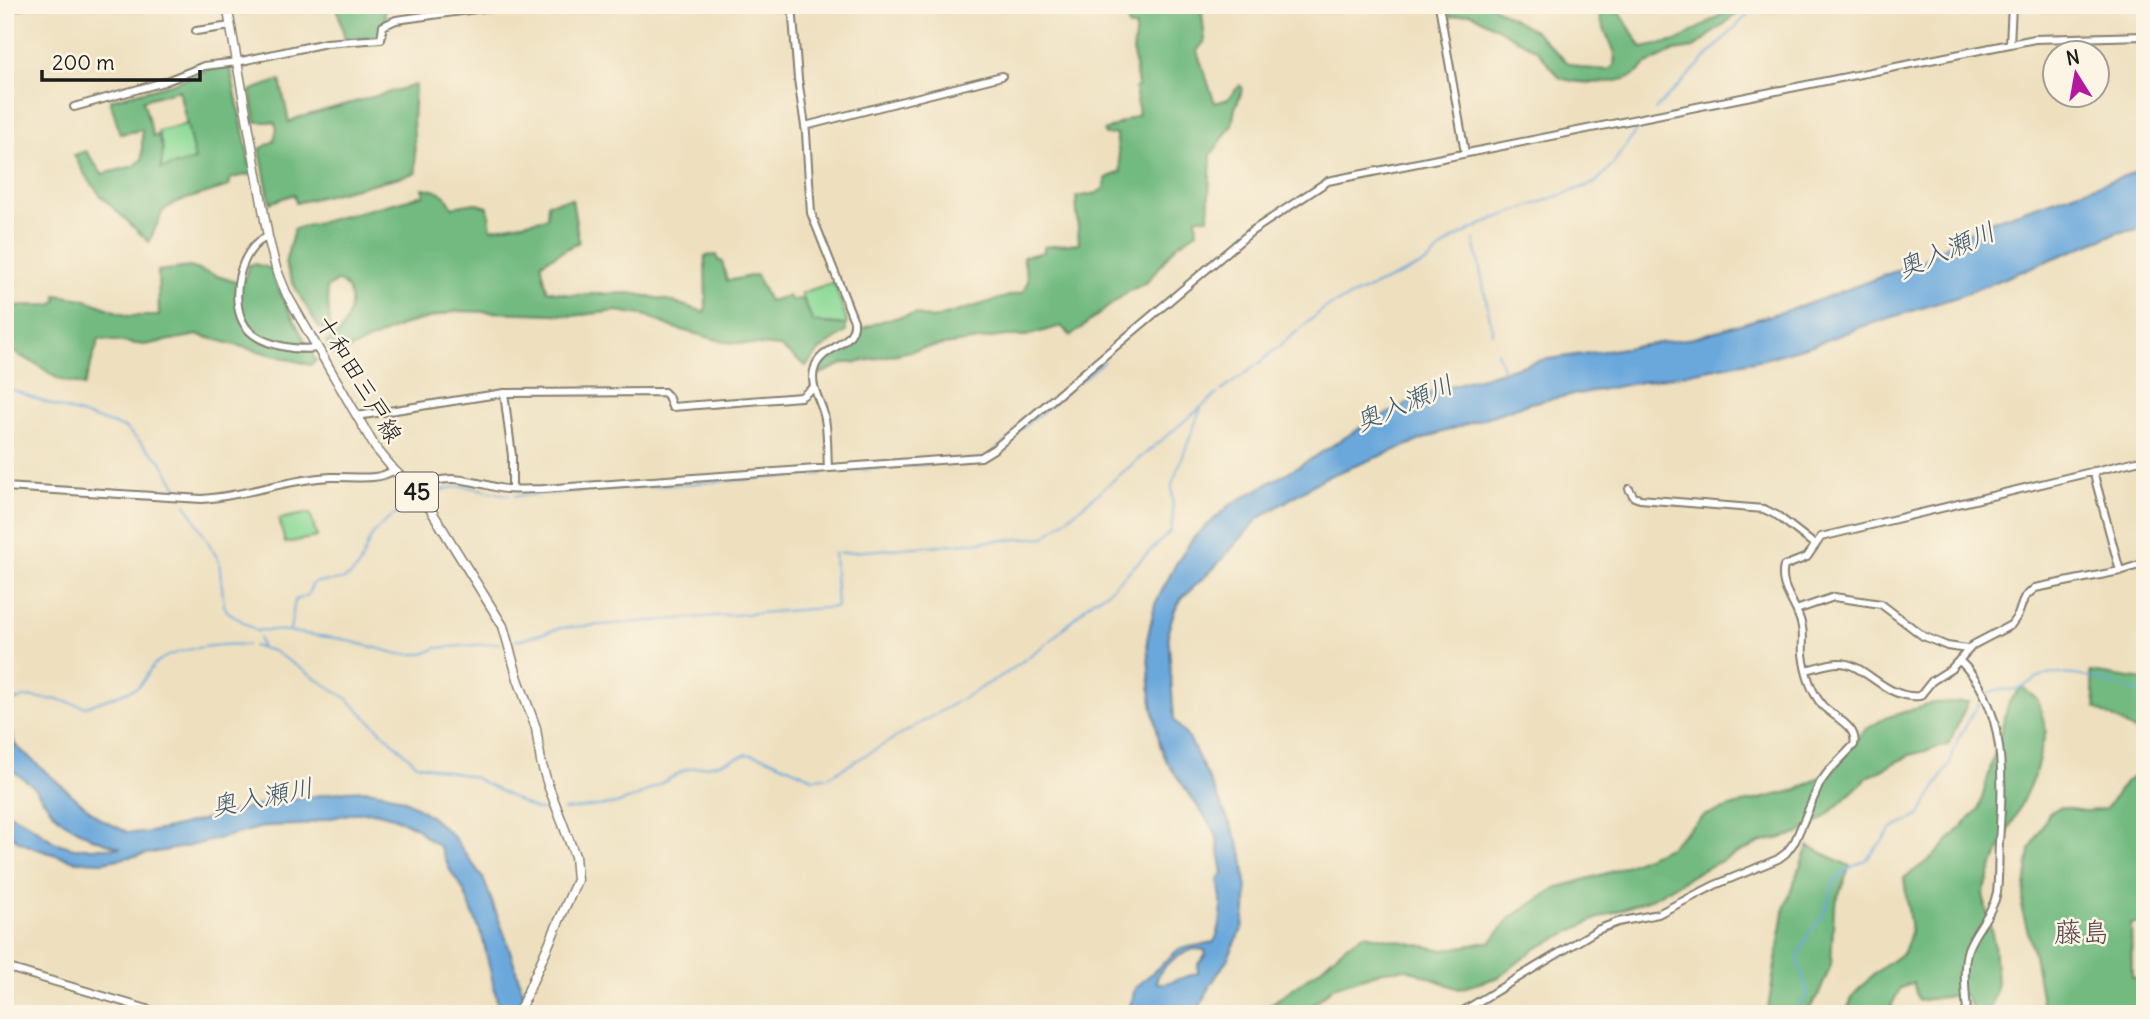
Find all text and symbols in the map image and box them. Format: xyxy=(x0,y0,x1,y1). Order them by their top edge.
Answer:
scale bar xyxy=(42,38,200,82)
north arrow xyxy=(2042,38,2112,108)
text: N xyxy=(2064,44,2081,70)
text: 200 m xyxy=(52,49,115,76)
water label: 奥入瀬川 xyxy=(1891,214,2000,285)
street label: 十和田三戸線 xyxy=(310,309,410,448)
water label: 奥入瀬川 xyxy=(1349,367,1458,438)
road number: 45 xyxy=(396,472,438,512)
water label: 奥入瀬川 xyxy=(208,770,316,823)
district label: 藤島 xyxy=(2054,914,2110,950)

